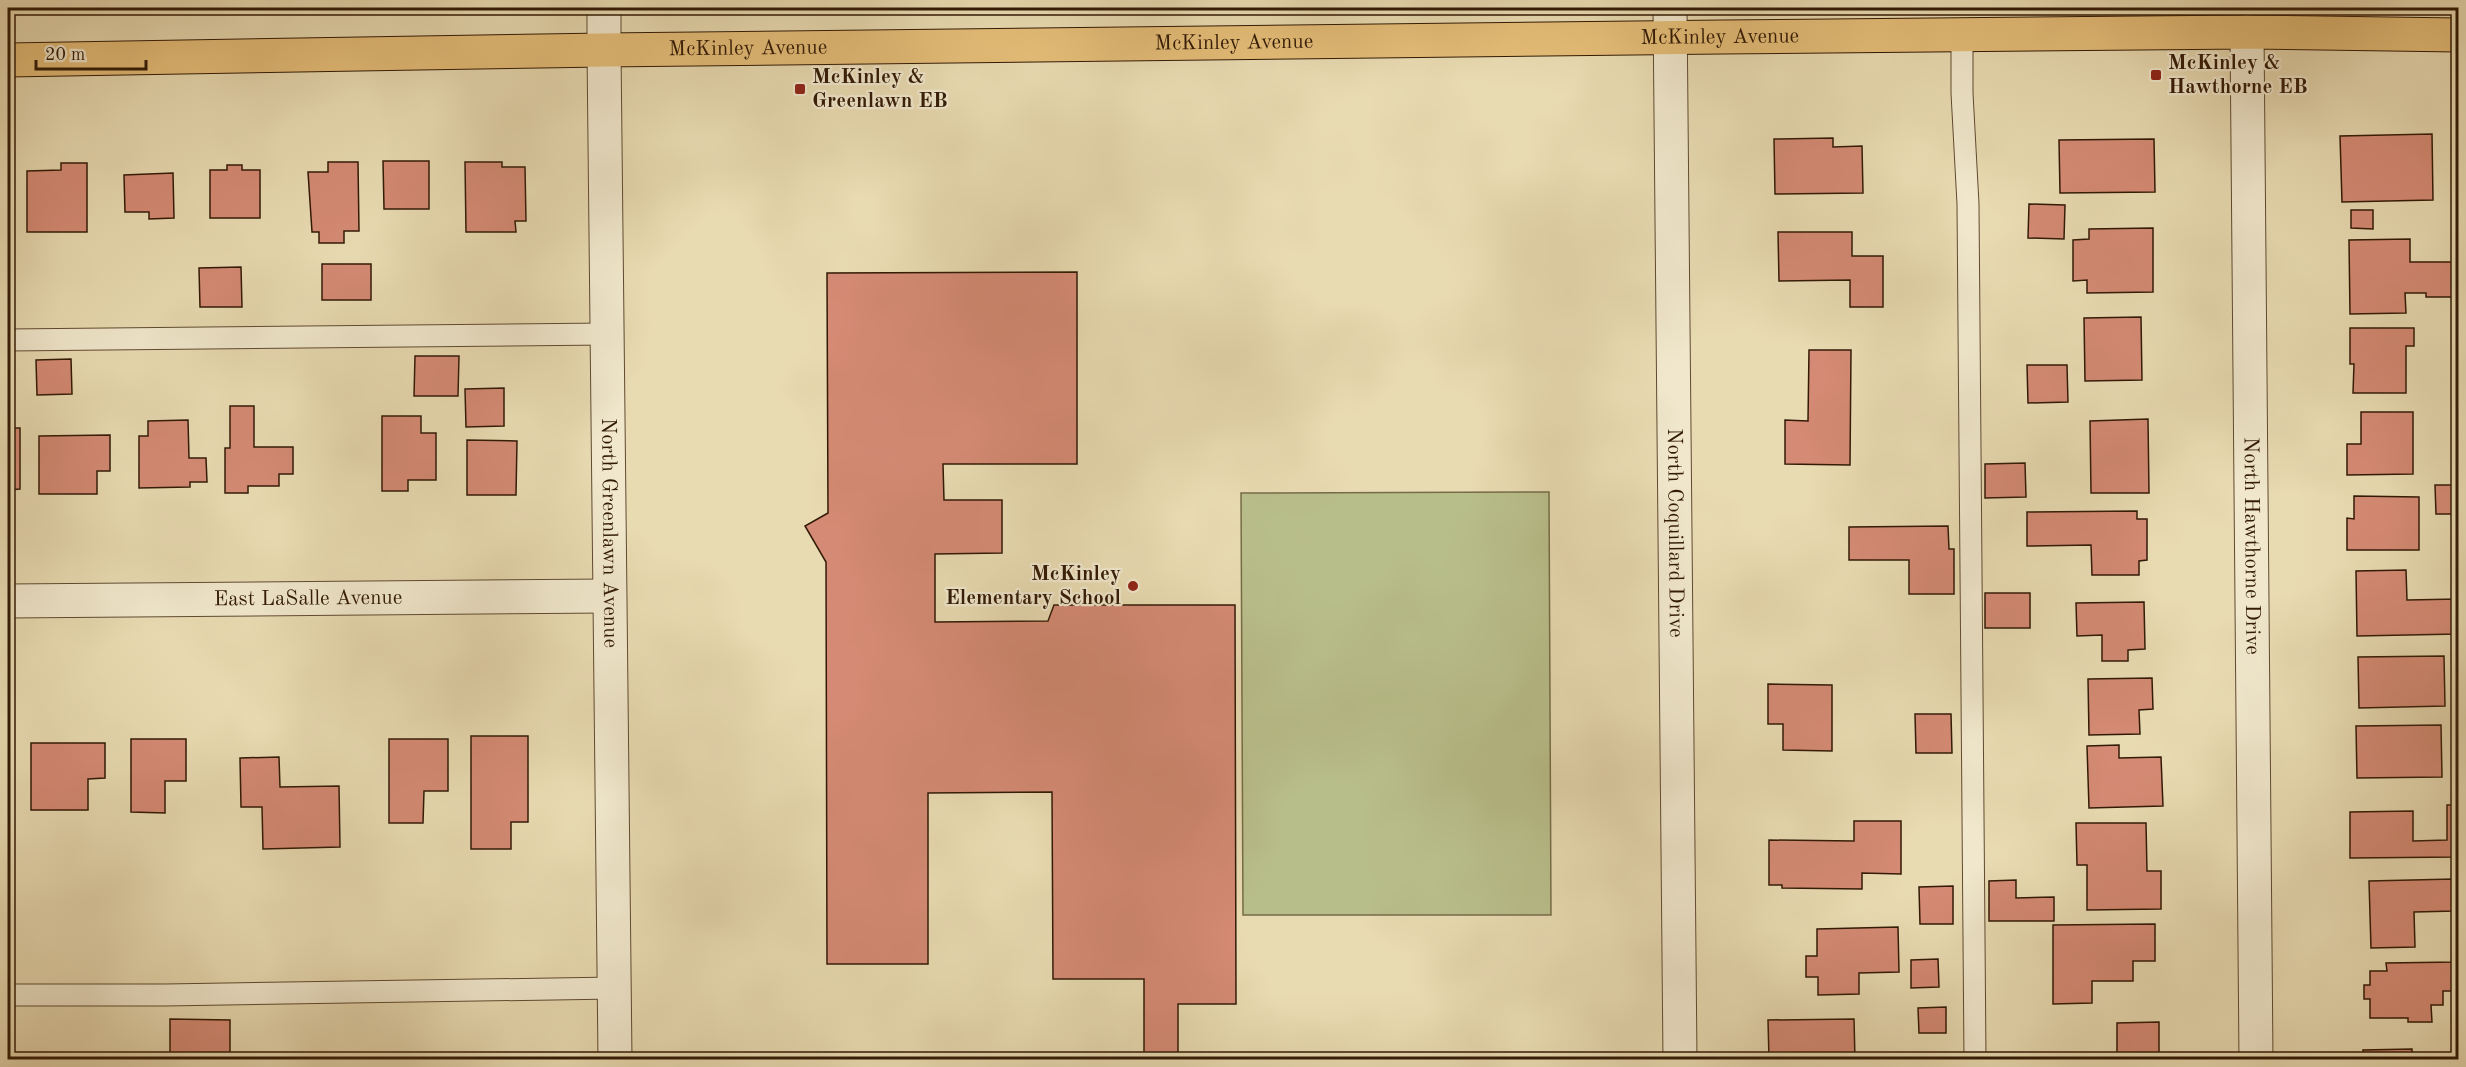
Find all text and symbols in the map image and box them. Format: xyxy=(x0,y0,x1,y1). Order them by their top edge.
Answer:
street label: McKinley Avenue xyxy=(1640,26,1799,48)
street label: McKinley Avenue xyxy=(1154,31,1313,54)
scale bar xyxy=(36,33,146,71)
street label: McKinley Avenue xyxy=(668,37,827,60)
text: 20 m xyxy=(45,46,85,64)
place label: McKinley & Hawthorne EB xyxy=(2168,53,2308,98)
place label: McKinley & Greenlawn EB xyxy=(812,67,948,112)
marker: McKinley & Hawthorne EB xyxy=(2149,68,2163,82)
marker: McKinley & Greenlawn EB xyxy=(793,82,807,96)
street label: North Greenlawn Avenue xyxy=(598,418,621,648)
street label: North Coquillard Drive xyxy=(1663,428,1686,638)
street label: North Hawthorne Drive xyxy=(2240,437,2263,655)
place label: McKinley Elementary School xyxy=(945,564,1121,609)
marker: McKinley Elementary School xyxy=(1126,579,1140,593)
street label: East LaSalle Avenue xyxy=(214,587,402,610)

